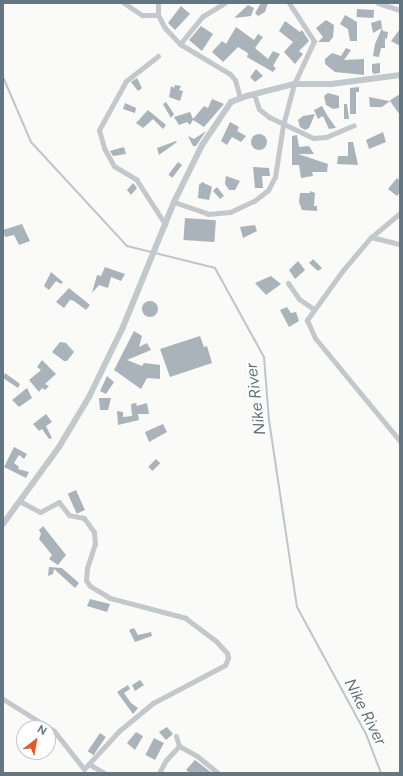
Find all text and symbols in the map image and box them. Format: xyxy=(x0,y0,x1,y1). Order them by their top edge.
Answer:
water label: Nike River xyxy=(242,362,270,436)
water label: Nike River xyxy=(340,675,390,749)
north arrow xyxy=(16,720,56,760)
text: N xyxy=(35,722,49,738)

